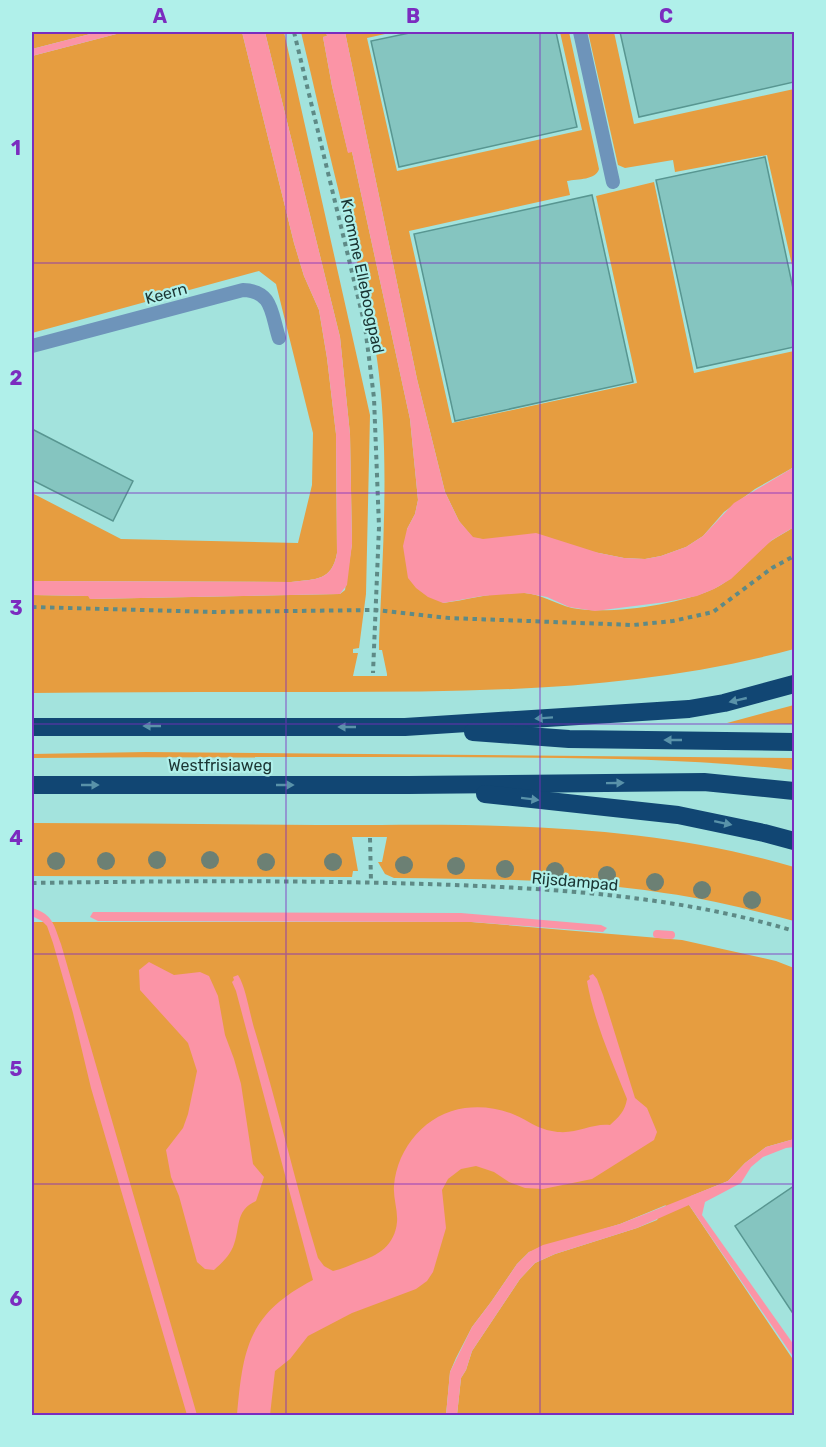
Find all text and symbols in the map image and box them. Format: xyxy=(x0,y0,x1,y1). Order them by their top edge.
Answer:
text: A xyxy=(153,4,168,28)
text: B xyxy=(406,4,420,28)
text: C xyxy=(659,4,673,28)
text: 1 xyxy=(11,136,21,160)
street label: Kromme Elleboogpad xyxy=(337,197,388,355)
street label: Keern xyxy=(143,279,189,308)
text: 2 xyxy=(10,366,23,390)
text: 3 xyxy=(9,596,23,620)
one-way arrow xyxy=(729,695,747,705)
one-way arrow xyxy=(535,713,554,723)
one-way arrow xyxy=(142,721,161,731)
one-way arrow xyxy=(337,722,356,732)
one-way arrow xyxy=(664,735,683,745)
street label: Westfrisiaweg xyxy=(168,756,272,775)
one-way arrow xyxy=(605,778,624,788)
one-way arrow xyxy=(80,780,99,790)
one-way arrow xyxy=(275,780,294,790)
one-way arrow xyxy=(520,794,539,804)
one-way arrow xyxy=(714,819,732,829)
text: 4 xyxy=(9,826,23,850)
street label: Rijsdampad xyxy=(531,868,619,895)
text: 5 xyxy=(10,1057,23,1081)
text: 6 xyxy=(9,1287,23,1311)

